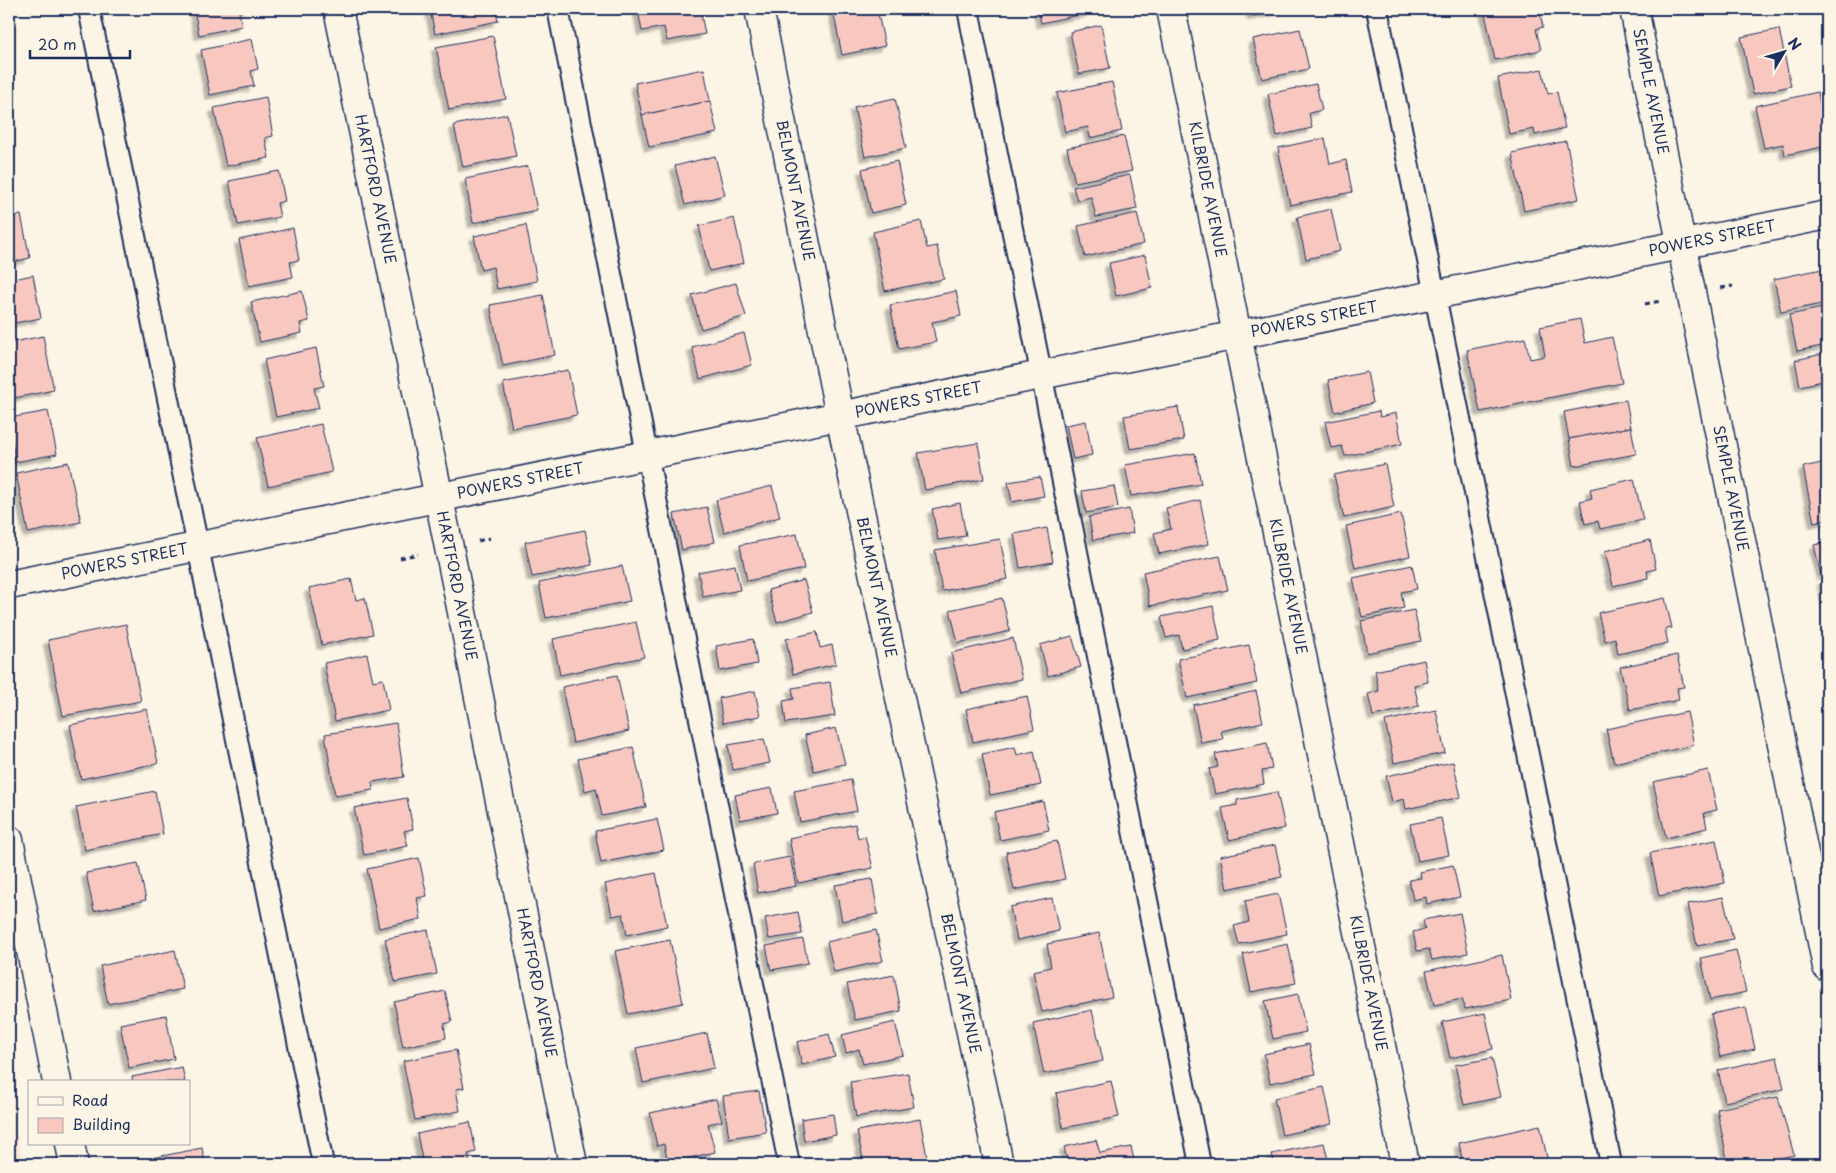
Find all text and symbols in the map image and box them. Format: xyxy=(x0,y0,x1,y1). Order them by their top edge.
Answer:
street label: SEMPLE AVENUE xyxy=(1628,26,1676,156)
scale bar xyxy=(30,28,130,60)
north arrow xyxy=(1758,28,1808,78)
text: 20 m xyxy=(38,32,77,55)
text: N xyxy=(1783,33,1806,55)
street label: HARTFORD AVENUE xyxy=(350,112,403,266)
street label: BELMONT AVENUE xyxy=(771,118,822,263)
street label: KILBRIDE AVENUE xyxy=(1184,119,1234,259)
street label: POWERS STREET xyxy=(1646,213,1778,261)
street label: POWERS STREET xyxy=(1248,294,1380,342)
street label: POWERS STREET xyxy=(853,374,984,423)
street label: SEMPLE AVENUE xyxy=(1708,423,1756,553)
street label: POWERS STREET xyxy=(455,455,586,504)
street label: HARTFORD AVENUE xyxy=(432,509,484,662)
street label: BELMONT AVENUE xyxy=(852,514,904,659)
street label: KILBRIDE AVENUE xyxy=(1264,516,1314,656)
street label: POWERS STREET xyxy=(59,536,191,584)
street label: HARTFORD AVENUE xyxy=(512,906,564,1060)
street label: BELMONT AVENUE xyxy=(936,910,988,1056)
street label: KILBRIDE AVENUE xyxy=(1345,913,1395,1053)
legend xyxy=(28,1080,190,1146)
text: Road xyxy=(72,1088,108,1111)
text: Building xyxy=(72,1112,131,1135)

